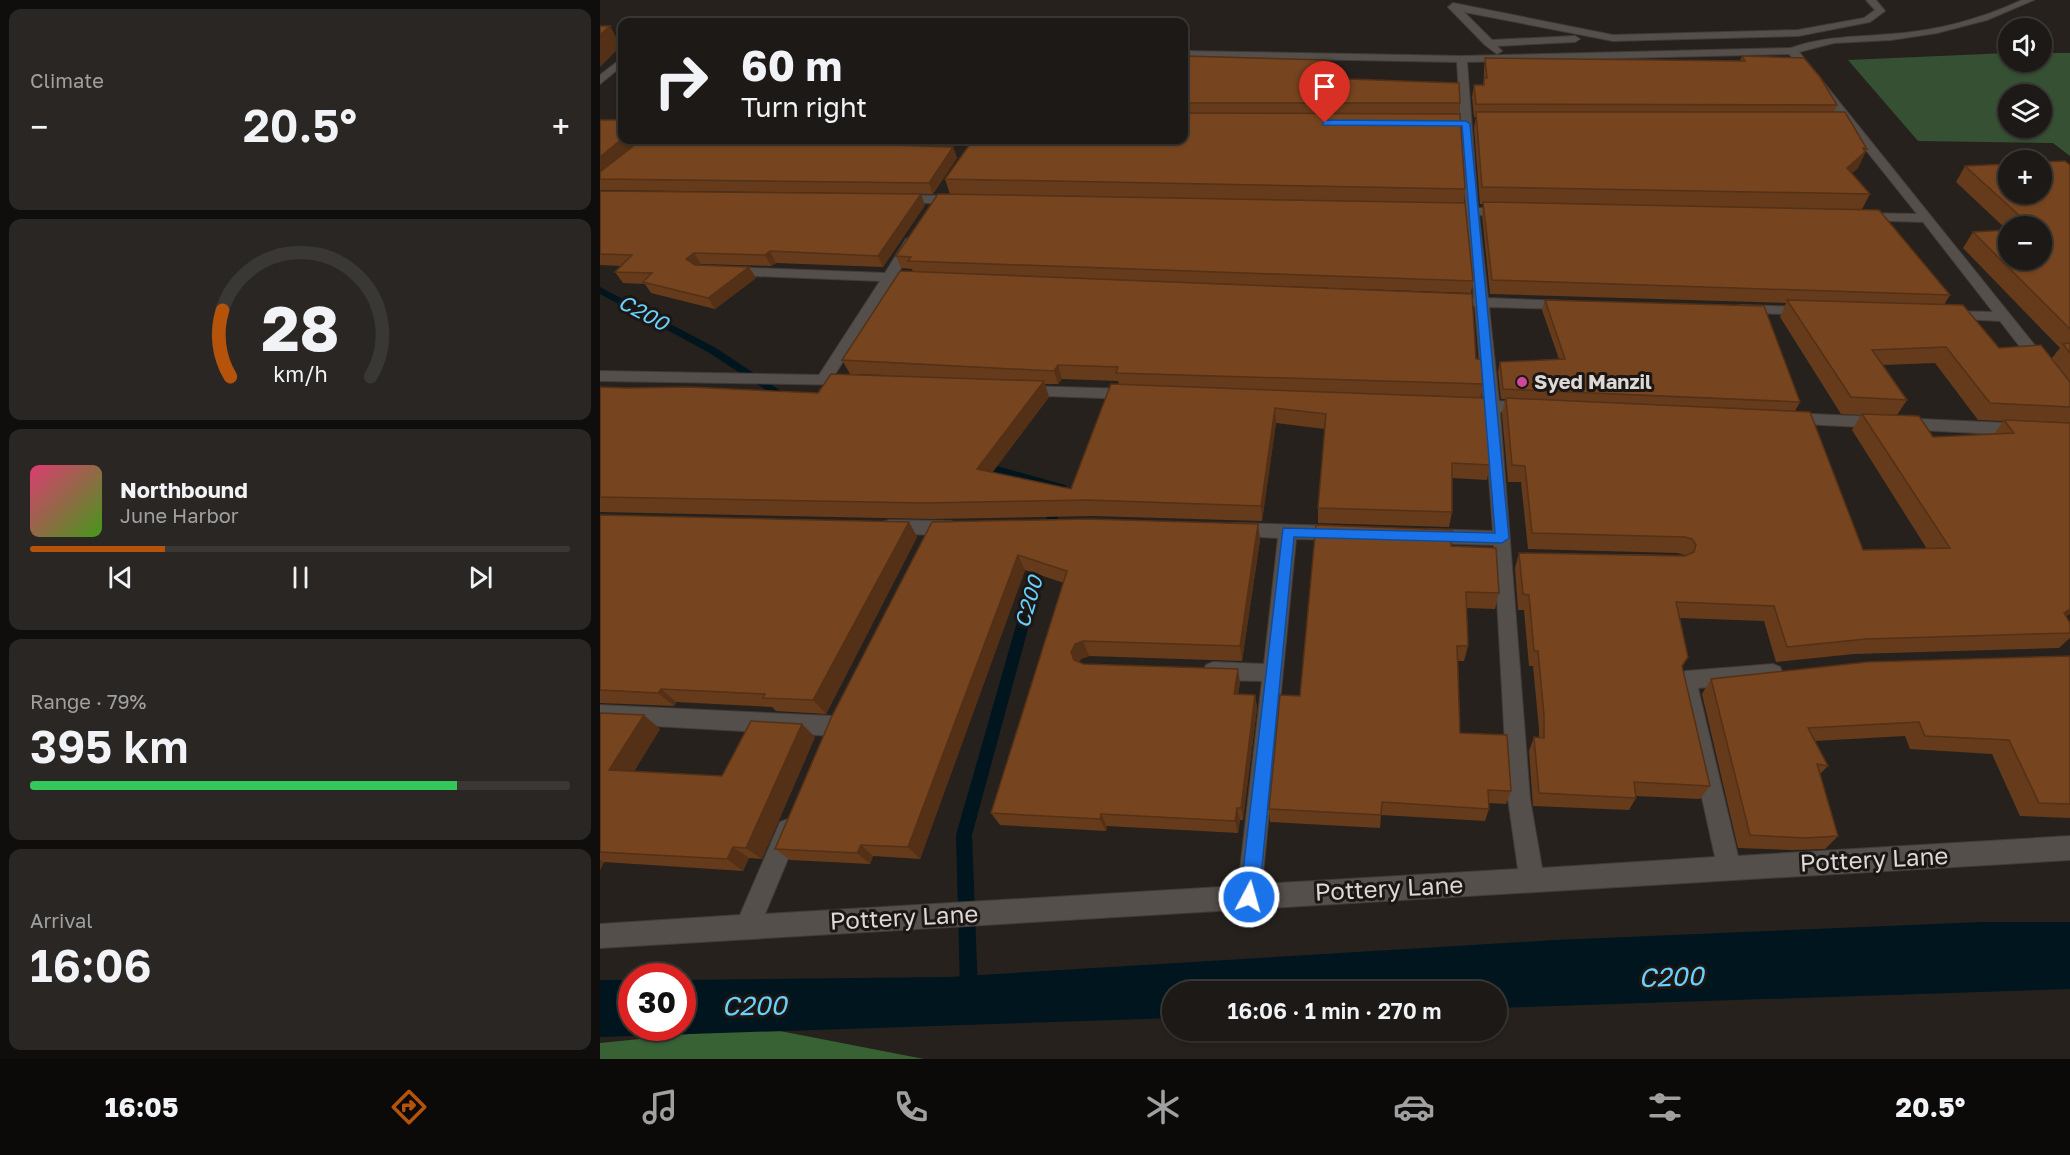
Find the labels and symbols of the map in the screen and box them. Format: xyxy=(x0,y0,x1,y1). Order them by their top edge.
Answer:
pin xyxy=(1299,61,1350,123)
water label: C200 xyxy=(614,288,674,337)
place label: Syed Manzil xyxy=(1534,369,1652,393)
marker: Syed Manzil xyxy=(1515,375,1529,389)
water label: C200 xyxy=(1008,571,1048,631)
street label: Pottery Lane xyxy=(1799,840,1949,877)
position arrow xyxy=(1217,865,1281,929)
street label: Pottery Lane xyxy=(1314,869,1464,906)
street label: Pottery Lane xyxy=(829,898,979,935)
water label: C200 xyxy=(1638,960,1706,993)
speed limit sign: 30 xyxy=(618,963,696,1041)
water label: C200 xyxy=(721,989,789,1022)

